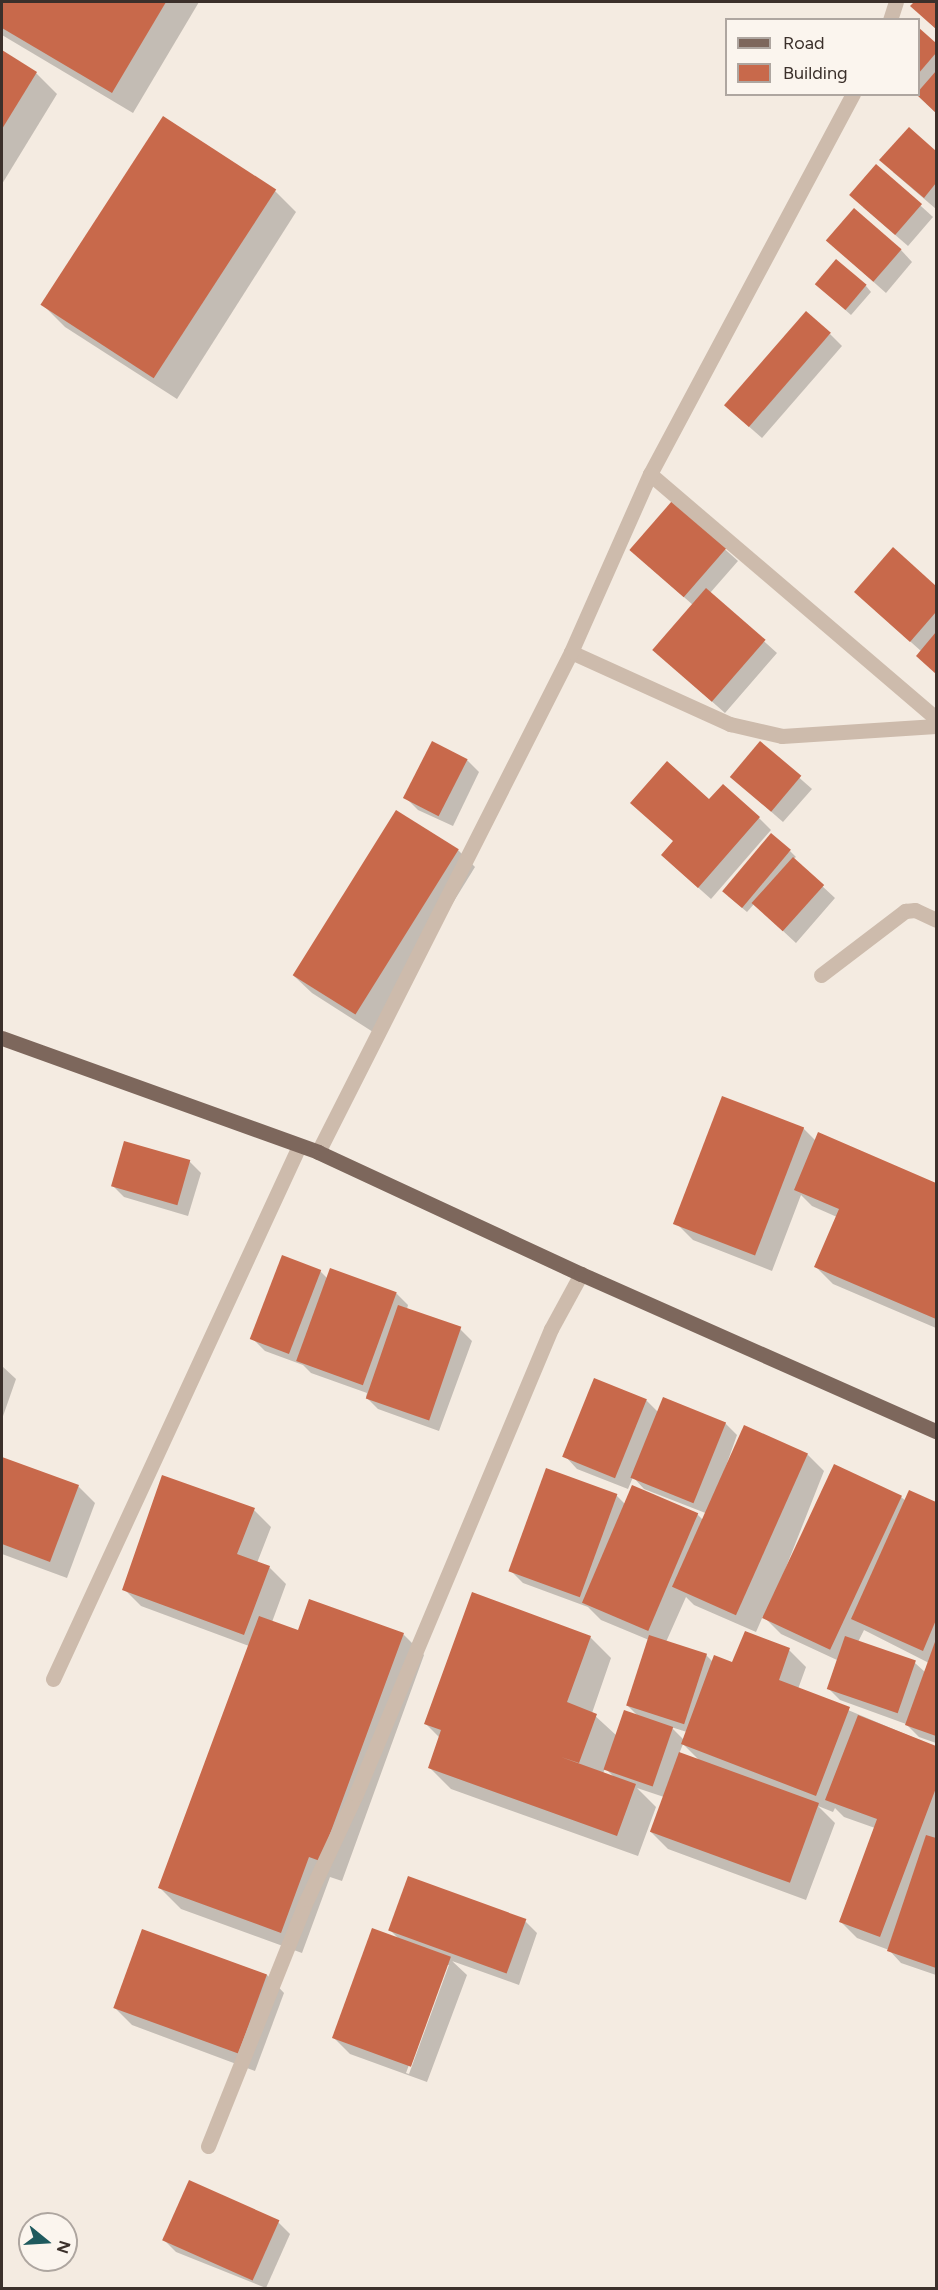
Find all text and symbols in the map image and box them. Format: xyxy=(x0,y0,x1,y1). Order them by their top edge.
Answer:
legend xyxy=(725,18,920,96)
text: Road xyxy=(783,32,824,54)
text: Building xyxy=(783,62,848,84)
north arrow xyxy=(18,2212,78,2272)
text: N xyxy=(53,2238,75,2256)

